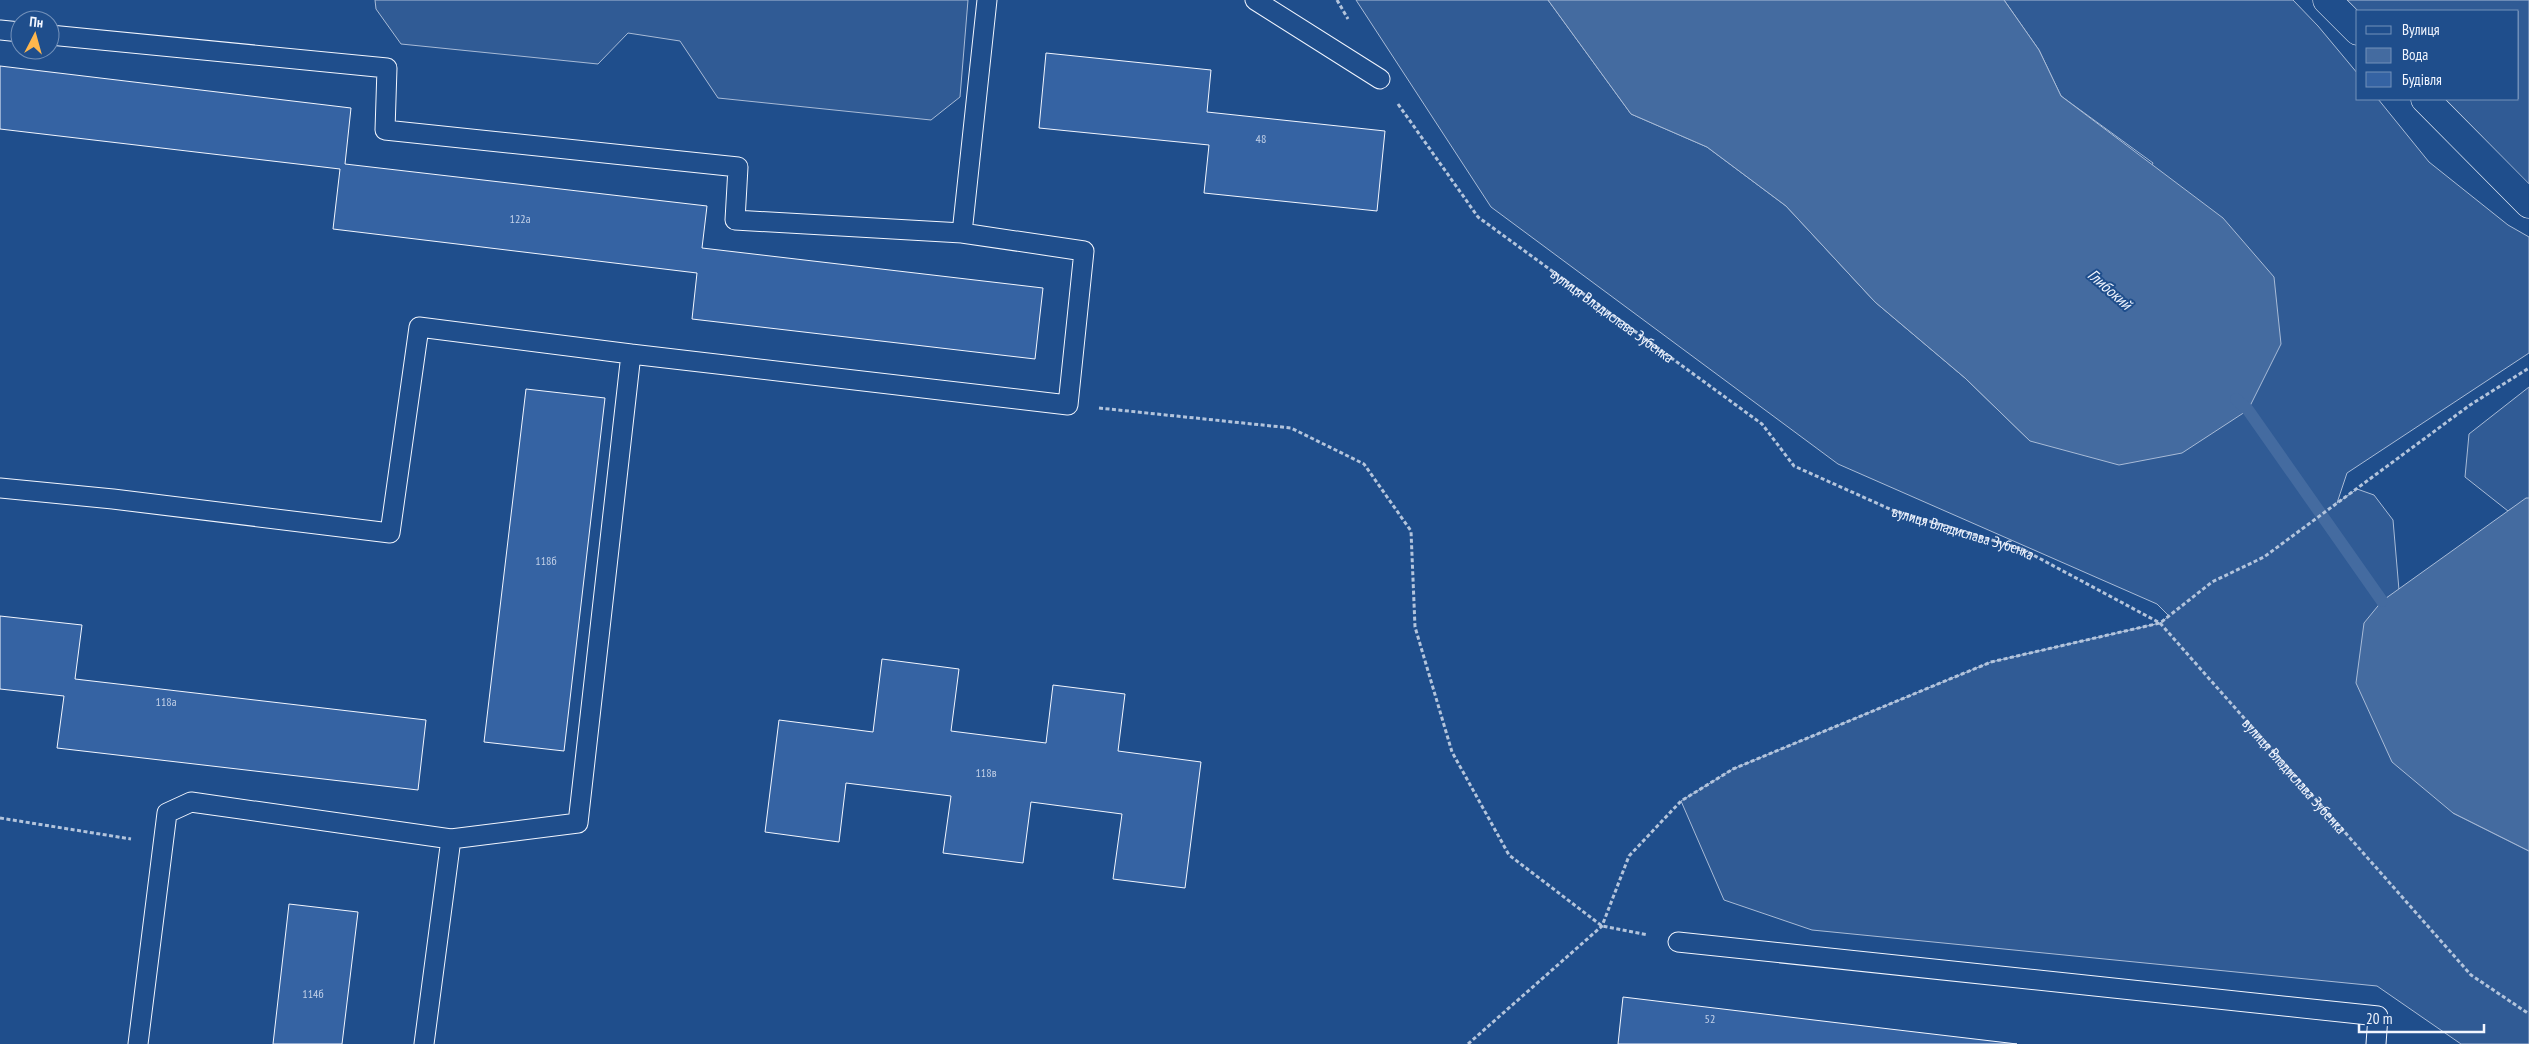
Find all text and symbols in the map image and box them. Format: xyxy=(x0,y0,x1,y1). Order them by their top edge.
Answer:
north arrow xyxy=(10,10,60,60)
legend xyxy=(2356,10,2519,100)
text: Пн xyxy=(29,12,44,32)
text: Вулиця xyxy=(2402,20,2440,39)
text: Вода xyxy=(2402,45,2428,64)
text: Будівля xyxy=(2402,70,2442,89)
house number: 48 xyxy=(1256,131,1266,146)
house number: 122а xyxy=(509,211,531,226)
street label: вулиця Владислава Зубенка xyxy=(1547,264,1678,366)
water label: Глибокий xyxy=(2084,264,2138,315)
street label: вулиця Владислава Зубенка xyxy=(1890,501,2038,564)
house number: 118б xyxy=(535,553,557,568)
house number: 118а xyxy=(155,694,177,709)
street label: вулиця Владислава Зубенка xyxy=(2239,714,2351,837)
house number: 118в xyxy=(975,765,997,780)
house number: 114б xyxy=(302,986,324,1001)
scale bar xyxy=(2359,1002,2484,1034)
text: 20 m xyxy=(2366,1009,2392,1028)
house number: 52 xyxy=(1705,1011,1715,1026)

